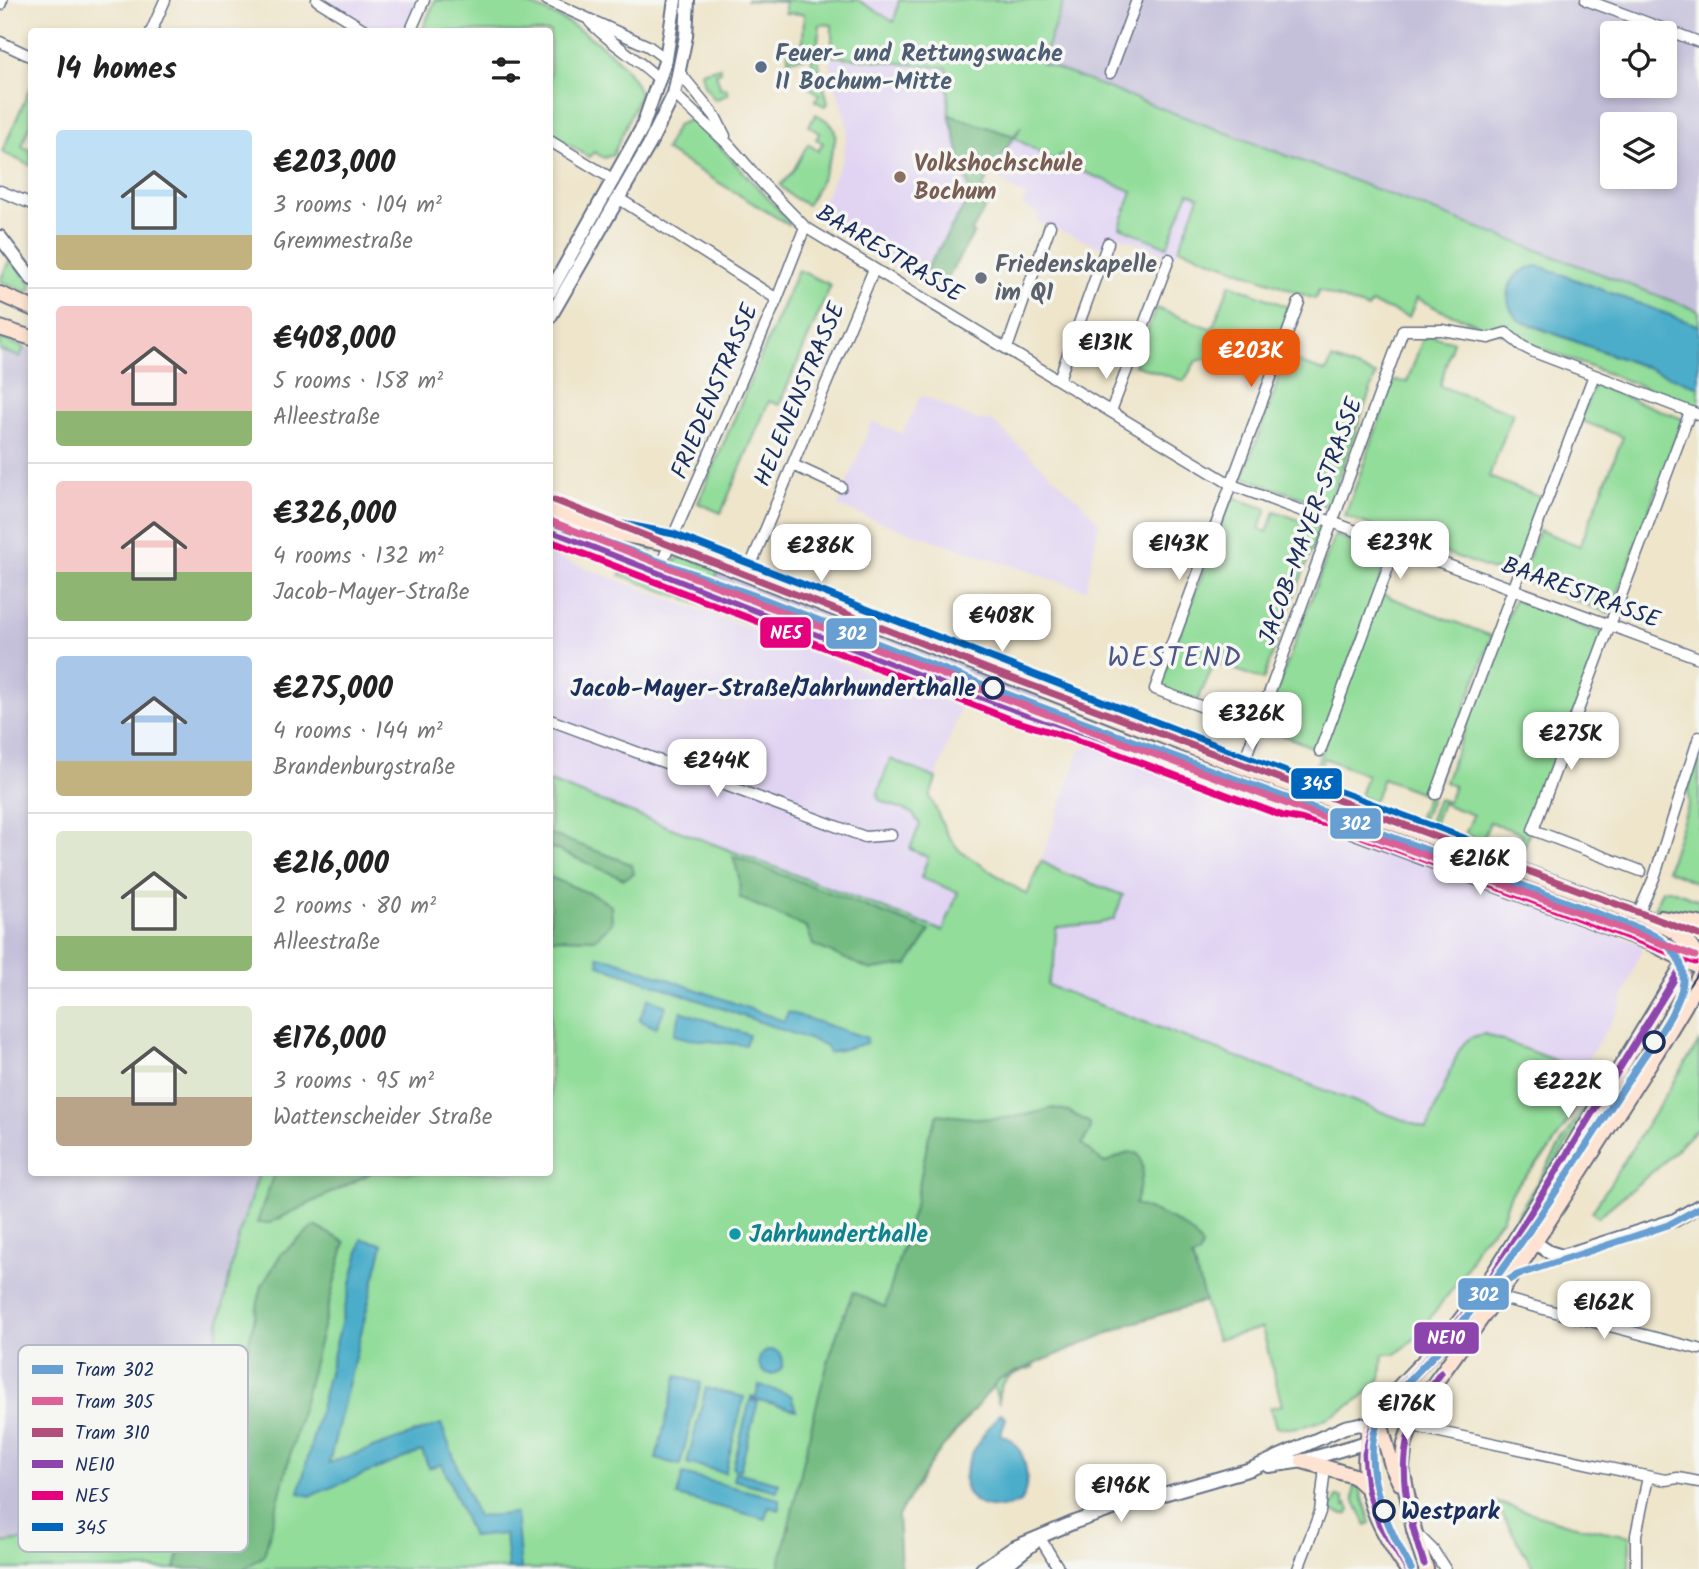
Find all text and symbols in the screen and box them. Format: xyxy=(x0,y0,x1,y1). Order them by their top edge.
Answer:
map controls xyxy=(1600,21,1677,189)
button: locate xyxy=(1600,21,1677,98)
place label: Feuer- und Rettungswache II Bochum-Mitte xyxy=(775,35,1063,102)
text: 14 homes xyxy=(56,46,177,94)
icon: filters xyxy=(487,51,525,89)
marker: Feuer- und Rettungswache II Bochum-Mitte xyxy=(753,59,769,75)
button: layers xyxy=(1600,112,1677,189)
text: €203,000 xyxy=(273,140,395,188)
place label: Volkshochschule Bochum xyxy=(914,145,1083,212)
icon: home xyxy=(112,158,196,242)
marker: Volkshochschule Bochum xyxy=(892,169,908,185)
text: 3 rooms · 104 m² xyxy=(273,188,442,224)
street label: BAARESTRASSE xyxy=(808,195,971,314)
text: Gremmestraße xyxy=(273,224,413,260)
place label: Friedenskapelle im Q1 xyxy=(995,246,1157,313)
marker: Friedenskapelle im Q1 xyxy=(973,270,989,286)
street label: HELENENSTRASSE xyxy=(744,295,857,493)
street label: FRIEDENSTRASSE xyxy=(661,297,770,486)
text: €408,000 xyxy=(273,316,396,364)
pin: €131K xyxy=(1057,322,1155,381)
text: €131K xyxy=(1079,326,1133,362)
pin: €203K xyxy=(1202,330,1300,389)
icon: home xyxy=(112,334,196,418)
text: €203K xyxy=(1218,334,1284,370)
text: 5 rooms · 158 m² xyxy=(273,364,443,400)
street label: JACOB-MAYER-STRASSE xyxy=(1248,391,1375,651)
text: Alleestraße xyxy=(273,400,380,436)
text: €326,000 xyxy=(273,491,396,539)
icon: home xyxy=(112,509,196,593)
pin: €143K xyxy=(1130,522,1228,582)
pin: €239K xyxy=(1351,522,1449,581)
pin: €286K xyxy=(772,524,870,584)
text: €239K xyxy=(1367,526,1433,562)
text: €143K xyxy=(1149,527,1209,563)
text: €286K xyxy=(787,529,855,565)
text: 4 rooms · 132 m² xyxy=(273,539,444,575)
street label: BAARESTRASSE xyxy=(1496,547,1666,640)
text: Jacob-Mayer-Straße xyxy=(273,575,469,611)
pin: €408K xyxy=(953,594,1051,654)
text: €408K xyxy=(969,599,1035,635)
line badge: NE5 xyxy=(759,616,812,649)
line badge: 302 xyxy=(825,617,878,650)
text: NE5 xyxy=(770,619,803,649)
text: 302 xyxy=(835,620,868,650)
district label: WESTEND xyxy=(1107,636,1243,681)
text: €275,000 xyxy=(273,666,393,714)
place label: Jacob-Mayer-Straße/Jahrhunderthalle xyxy=(570,670,976,709)
marker: Jacob-Mayer-Straße/Jahrhunderthalle xyxy=(982,677,1004,699)
icon: home xyxy=(112,684,196,768)
pin: €326K xyxy=(1203,692,1301,752)
text: €326K xyxy=(1219,697,1285,733)
pin: €275K xyxy=(1522,712,1620,772)
text: 4 rooms · 144 m² xyxy=(273,714,443,750)
text: €275K xyxy=(1539,717,1603,753)
pin: €244K xyxy=(668,740,766,799)
text: €244K xyxy=(684,744,750,780)
text: Brandenburgstraße xyxy=(273,750,455,786)
line badge: 345 xyxy=(1290,767,1343,800)
text: 345 xyxy=(1301,770,1334,800)
line badge: 302 xyxy=(1329,807,1382,840)
text: 302 xyxy=(1339,810,1372,840)
pin: €216K xyxy=(1431,838,1529,897)
text: €216,000 xyxy=(273,841,389,889)
text: €216K xyxy=(1449,842,1511,878)
icon: home xyxy=(112,859,196,943)
text: 2 rooms · 80 m² xyxy=(273,889,436,925)
text: Alleestraße xyxy=(273,925,380,961)
text: €176,000 xyxy=(273,1016,386,1064)
unlabelled marker xyxy=(1643,1031,1665,1053)
icon: home xyxy=(112,1034,196,1118)
pin: €222K xyxy=(1519,1060,1617,1120)
text: 3 rooms · 95 m² xyxy=(273,1064,434,1100)
text: €222K xyxy=(1534,1065,1602,1101)
text: Wattenscheider Straße xyxy=(273,1100,492,1136)
place label: Jahrhunderthalle xyxy=(749,1216,928,1255)
marker: Jahrhunderthalle xyxy=(727,1226,743,1242)
line badge: 302 xyxy=(1457,1277,1510,1311)
text: 302 xyxy=(1467,1281,1500,1311)
pin: €162K xyxy=(1555,1282,1653,1341)
text: €162K xyxy=(1573,1286,1635,1322)
line badge: NE10 xyxy=(1413,1321,1480,1355)
text: NE10 xyxy=(1427,1324,1465,1354)
legend xyxy=(18,1345,248,1552)
text: Tram 302 xyxy=(75,1356,155,1386)
pin: €176K xyxy=(1358,1382,1456,1442)
text: €176K xyxy=(1378,1387,1436,1423)
text: Tram 305 xyxy=(75,1388,155,1418)
text: Tram 310 xyxy=(75,1419,149,1449)
text: NE10 xyxy=(75,1451,114,1481)
pin: €196K xyxy=(1072,1464,1170,1524)
text: €196K xyxy=(1091,1469,1151,1505)
text: NE5 xyxy=(75,1482,111,1512)
place label: Westpark xyxy=(1401,1493,1500,1532)
marker: Westpark xyxy=(1373,1500,1395,1522)
text: 345 xyxy=(75,1514,108,1544)

